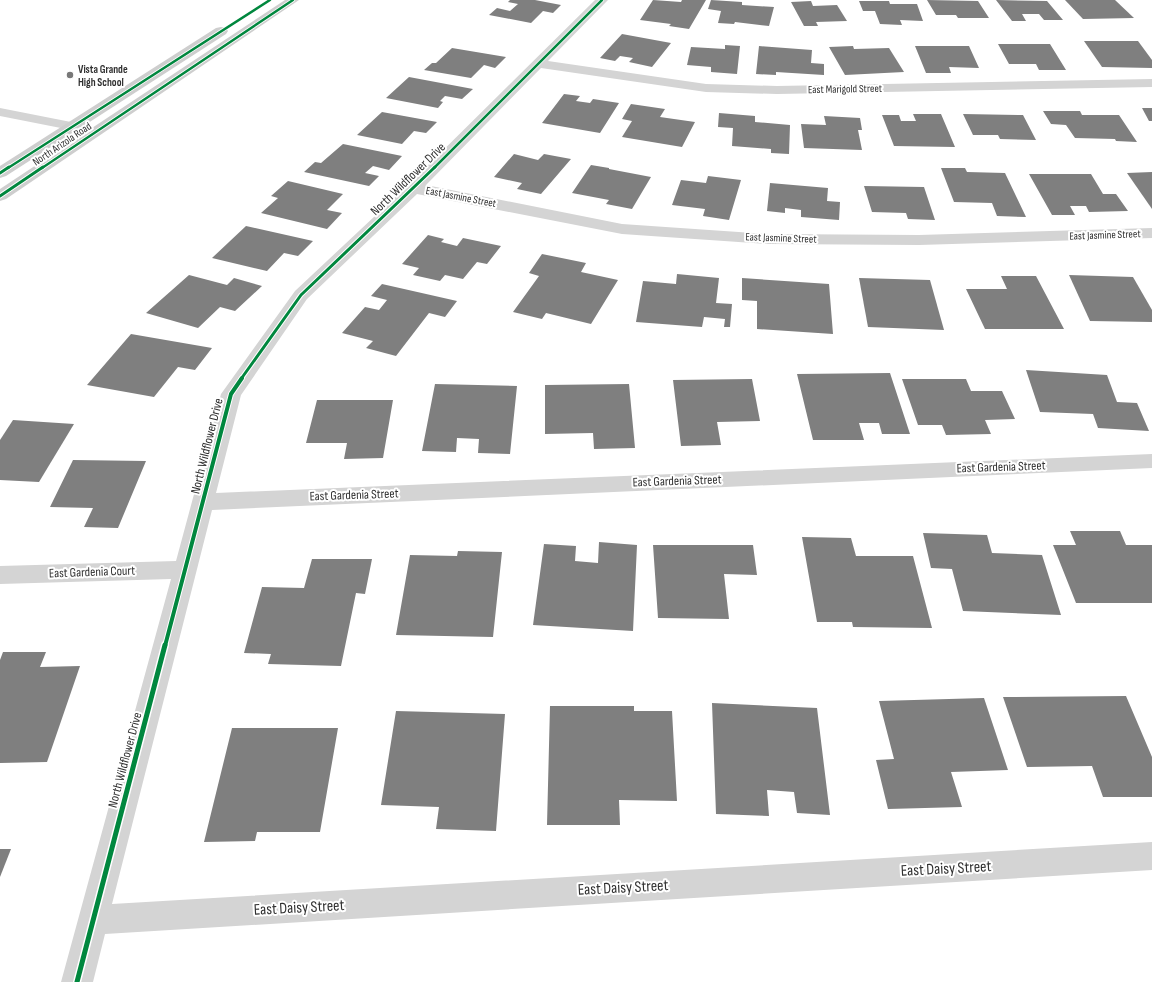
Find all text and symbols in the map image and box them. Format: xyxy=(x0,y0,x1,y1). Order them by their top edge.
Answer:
place label: Vista Grande High School xyxy=(78,63,128,89)
marker: Vista Grande High School xyxy=(65,70,75,80)
street label: East Marigold Street xyxy=(808,82,883,96)
street label: North Arizola Road xyxy=(30,119,94,168)
street label: North Wildflower Drive xyxy=(367,139,449,219)
street label: East Jasmine Street xyxy=(425,184,498,210)
street label: East Jasmine Street xyxy=(1069,227,1141,243)
street label: East Jasmine Street xyxy=(745,230,817,246)
street label: North Wildflower Drive xyxy=(187,396,227,496)
street label: East Gardenia Street xyxy=(956,457,1046,477)
street label: East Gardenia Street xyxy=(632,471,722,491)
street label: East Gardenia Street xyxy=(309,485,399,505)
street label: East Gardenia Court xyxy=(49,562,135,582)
street label: North Wildflower Drive xyxy=(105,710,145,810)
street label: East Daisy Street xyxy=(900,857,992,881)
street label: East Daisy Street xyxy=(577,876,669,900)
street label: East Daisy Street xyxy=(253,896,345,920)

